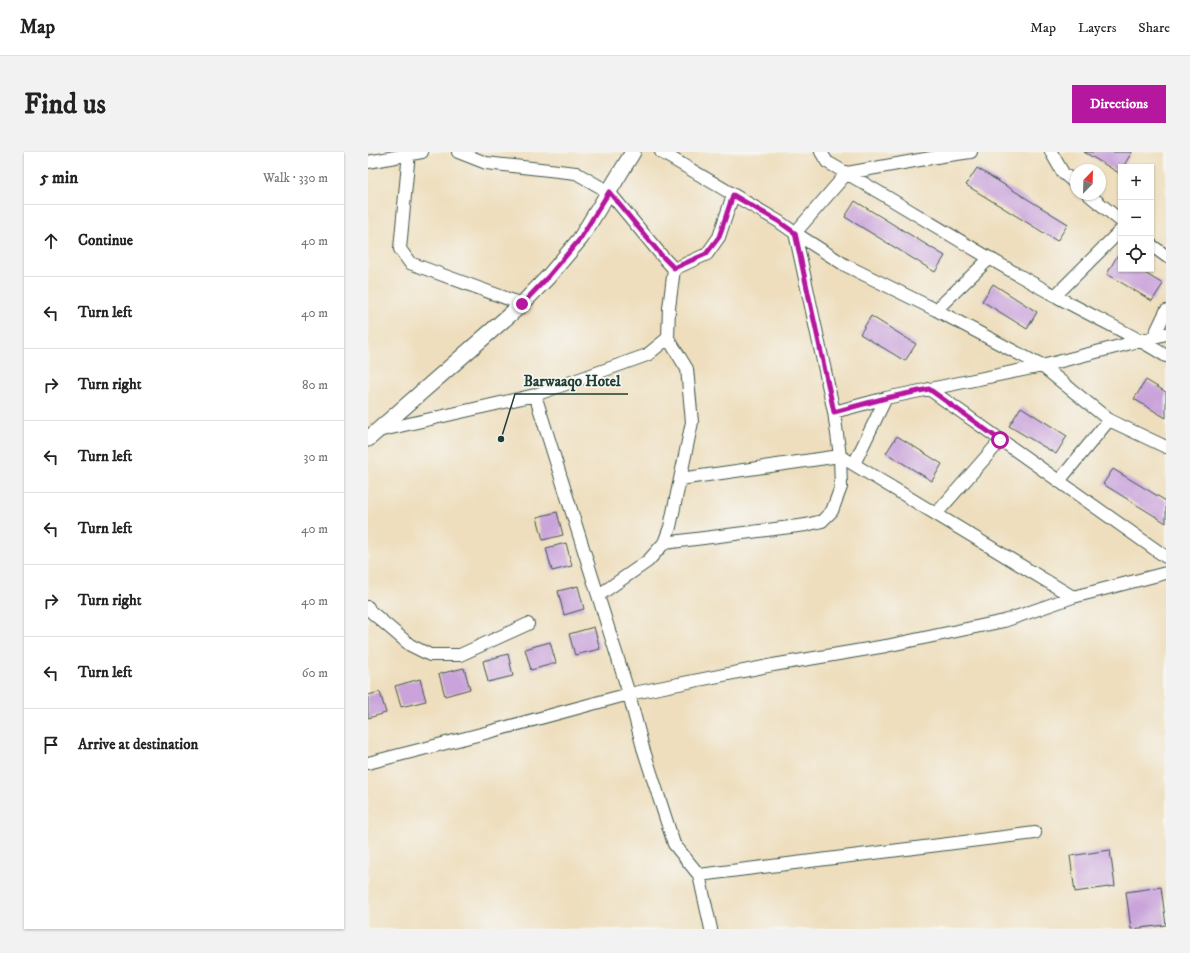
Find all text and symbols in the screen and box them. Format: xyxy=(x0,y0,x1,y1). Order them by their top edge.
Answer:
text: Map xyxy=(20,16,55,39)
text: Map xyxy=(1030,19,1056,37)
text: Layers xyxy=(1078,19,1116,37)
text: Share xyxy=(1138,19,1170,37)
button: Directions xyxy=(1072,85,1166,123)
text: Find us xyxy=(24,87,106,122)
north arrow xyxy=(1070,164,1106,200)
map controls xyxy=(1118,164,1154,272)
button: + xyxy=(1118,164,1154,200)
text: 5 min xyxy=(40,167,78,189)
text: Walk · 330 m xyxy=(263,170,328,186)
button: − xyxy=(1118,200,1154,236)
icon: ahead xyxy=(40,230,62,252)
text: Continue xyxy=(78,231,133,250)
text: 40 m xyxy=(301,233,328,249)
button: locate xyxy=(1118,236,1154,272)
route end xyxy=(513,295,531,313)
icon: left xyxy=(40,302,62,324)
text: Turn left xyxy=(78,303,132,322)
text: 40 m xyxy=(301,305,328,321)
callout: Barwaaqo Hotel xyxy=(515,367,628,394)
text: Barwaaqo Hotel xyxy=(523,372,621,392)
icon: right xyxy=(40,374,62,396)
text: Turn right xyxy=(78,375,141,394)
text: 80 m xyxy=(302,377,328,393)
route start xyxy=(991,431,1009,449)
icon: left xyxy=(40,446,62,468)
text: Turn left xyxy=(78,447,132,466)
text: 30 m xyxy=(304,449,328,465)
icon: left xyxy=(40,518,62,540)
text: Turn left xyxy=(78,519,132,538)
text: 40 m xyxy=(301,521,328,537)
icon: right xyxy=(40,590,62,612)
text: Turn right xyxy=(78,591,141,610)
text: 40 m xyxy=(301,593,328,609)
icon: left xyxy=(40,662,62,684)
text: Turn left xyxy=(78,663,132,682)
text: 60 m xyxy=(302,665,328,681)
icon: arrive xyxy=(40,734,62,756)
text: Arrive at destination xyxy=(78,735,198,754)

